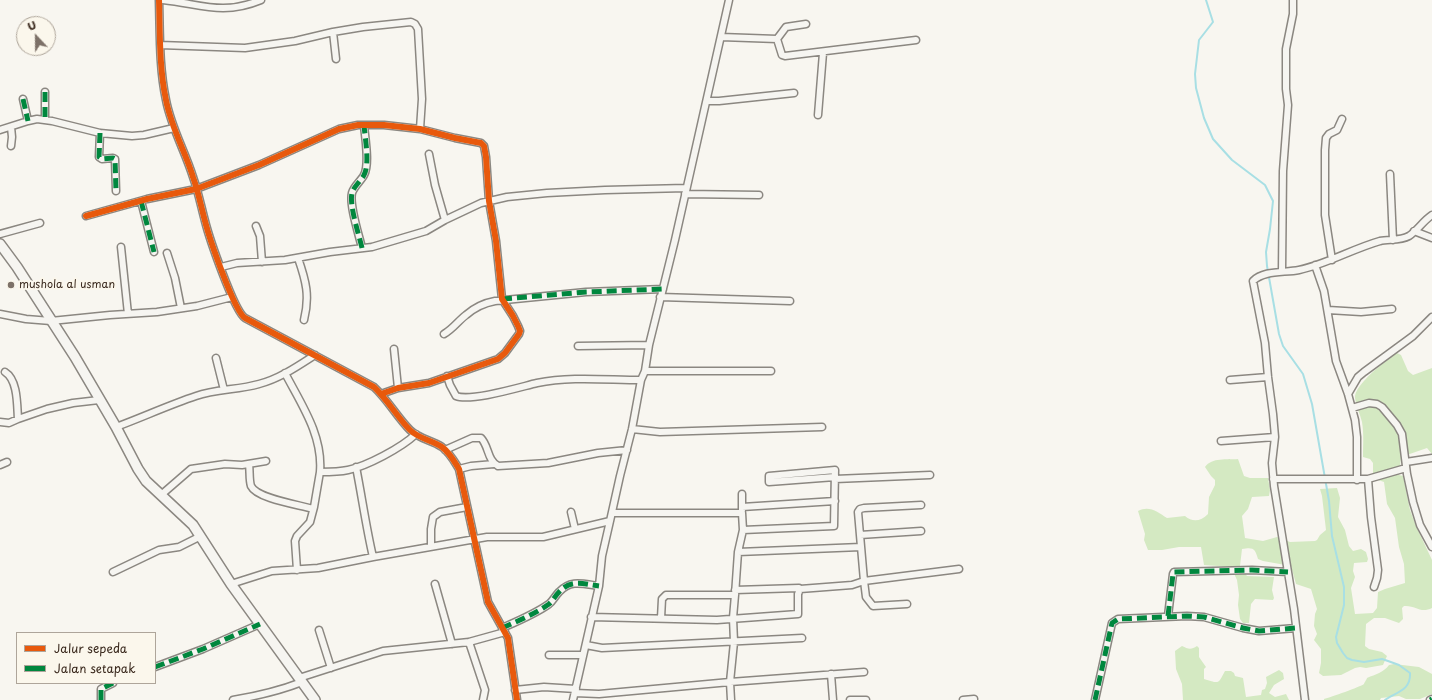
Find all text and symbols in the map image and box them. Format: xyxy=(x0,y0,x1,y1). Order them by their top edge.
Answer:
north arrow xyxy=(16,16,56,56)
text: U xyxy=(25,16,39,35)
place label: mushola al usman xyxy=(19,278,115,292)
marker: mushola al usman xyxy=(6,280,16,290)
legend xyxy=(16,632,156,684)
text: Jalur sepeda xyxy=(54,639,127,657)
text: Jalan setapak xyxy=(54,659,136,677)

